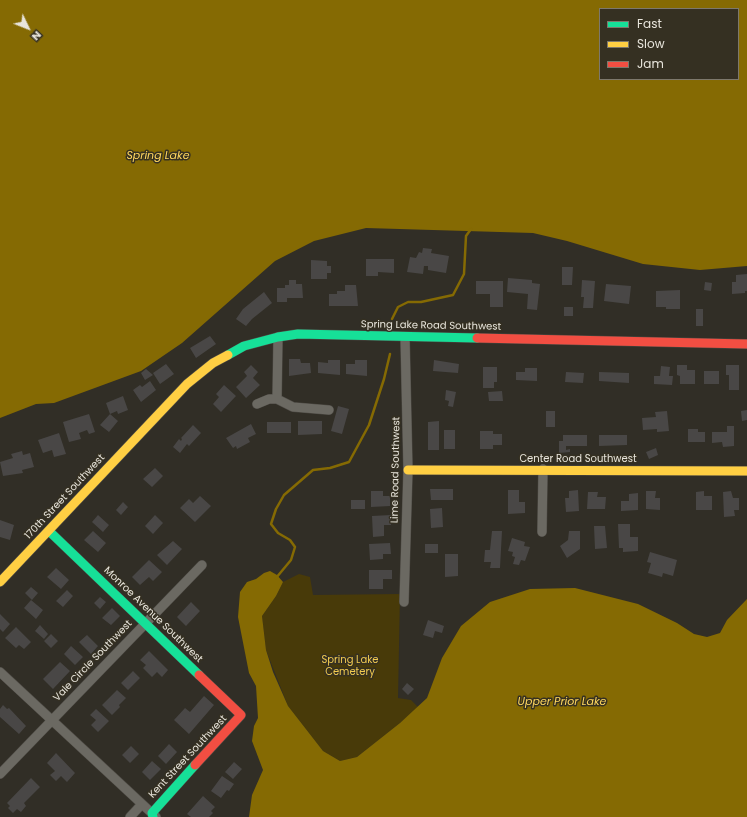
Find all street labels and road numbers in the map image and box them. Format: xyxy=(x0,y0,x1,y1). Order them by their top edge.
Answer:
street label: Spring Lake Road Southwest xyxy=(361,319,501,333)
street label: Lime Road Southwest xyxy=(389,417,403,523)
street label: 170th Street Southwest xyxy=(23,452,107,542)
street label: Center Road Southwest xyxy=(519,453,637,465)
street label: Monroe Avenue Southwest xyxy=(101,565,205,665)
street label: Vale Circle Southwest xyxy=(51,618,135,704)
street label: Kent Street Southwest xyxy=(147,713,229,801)

